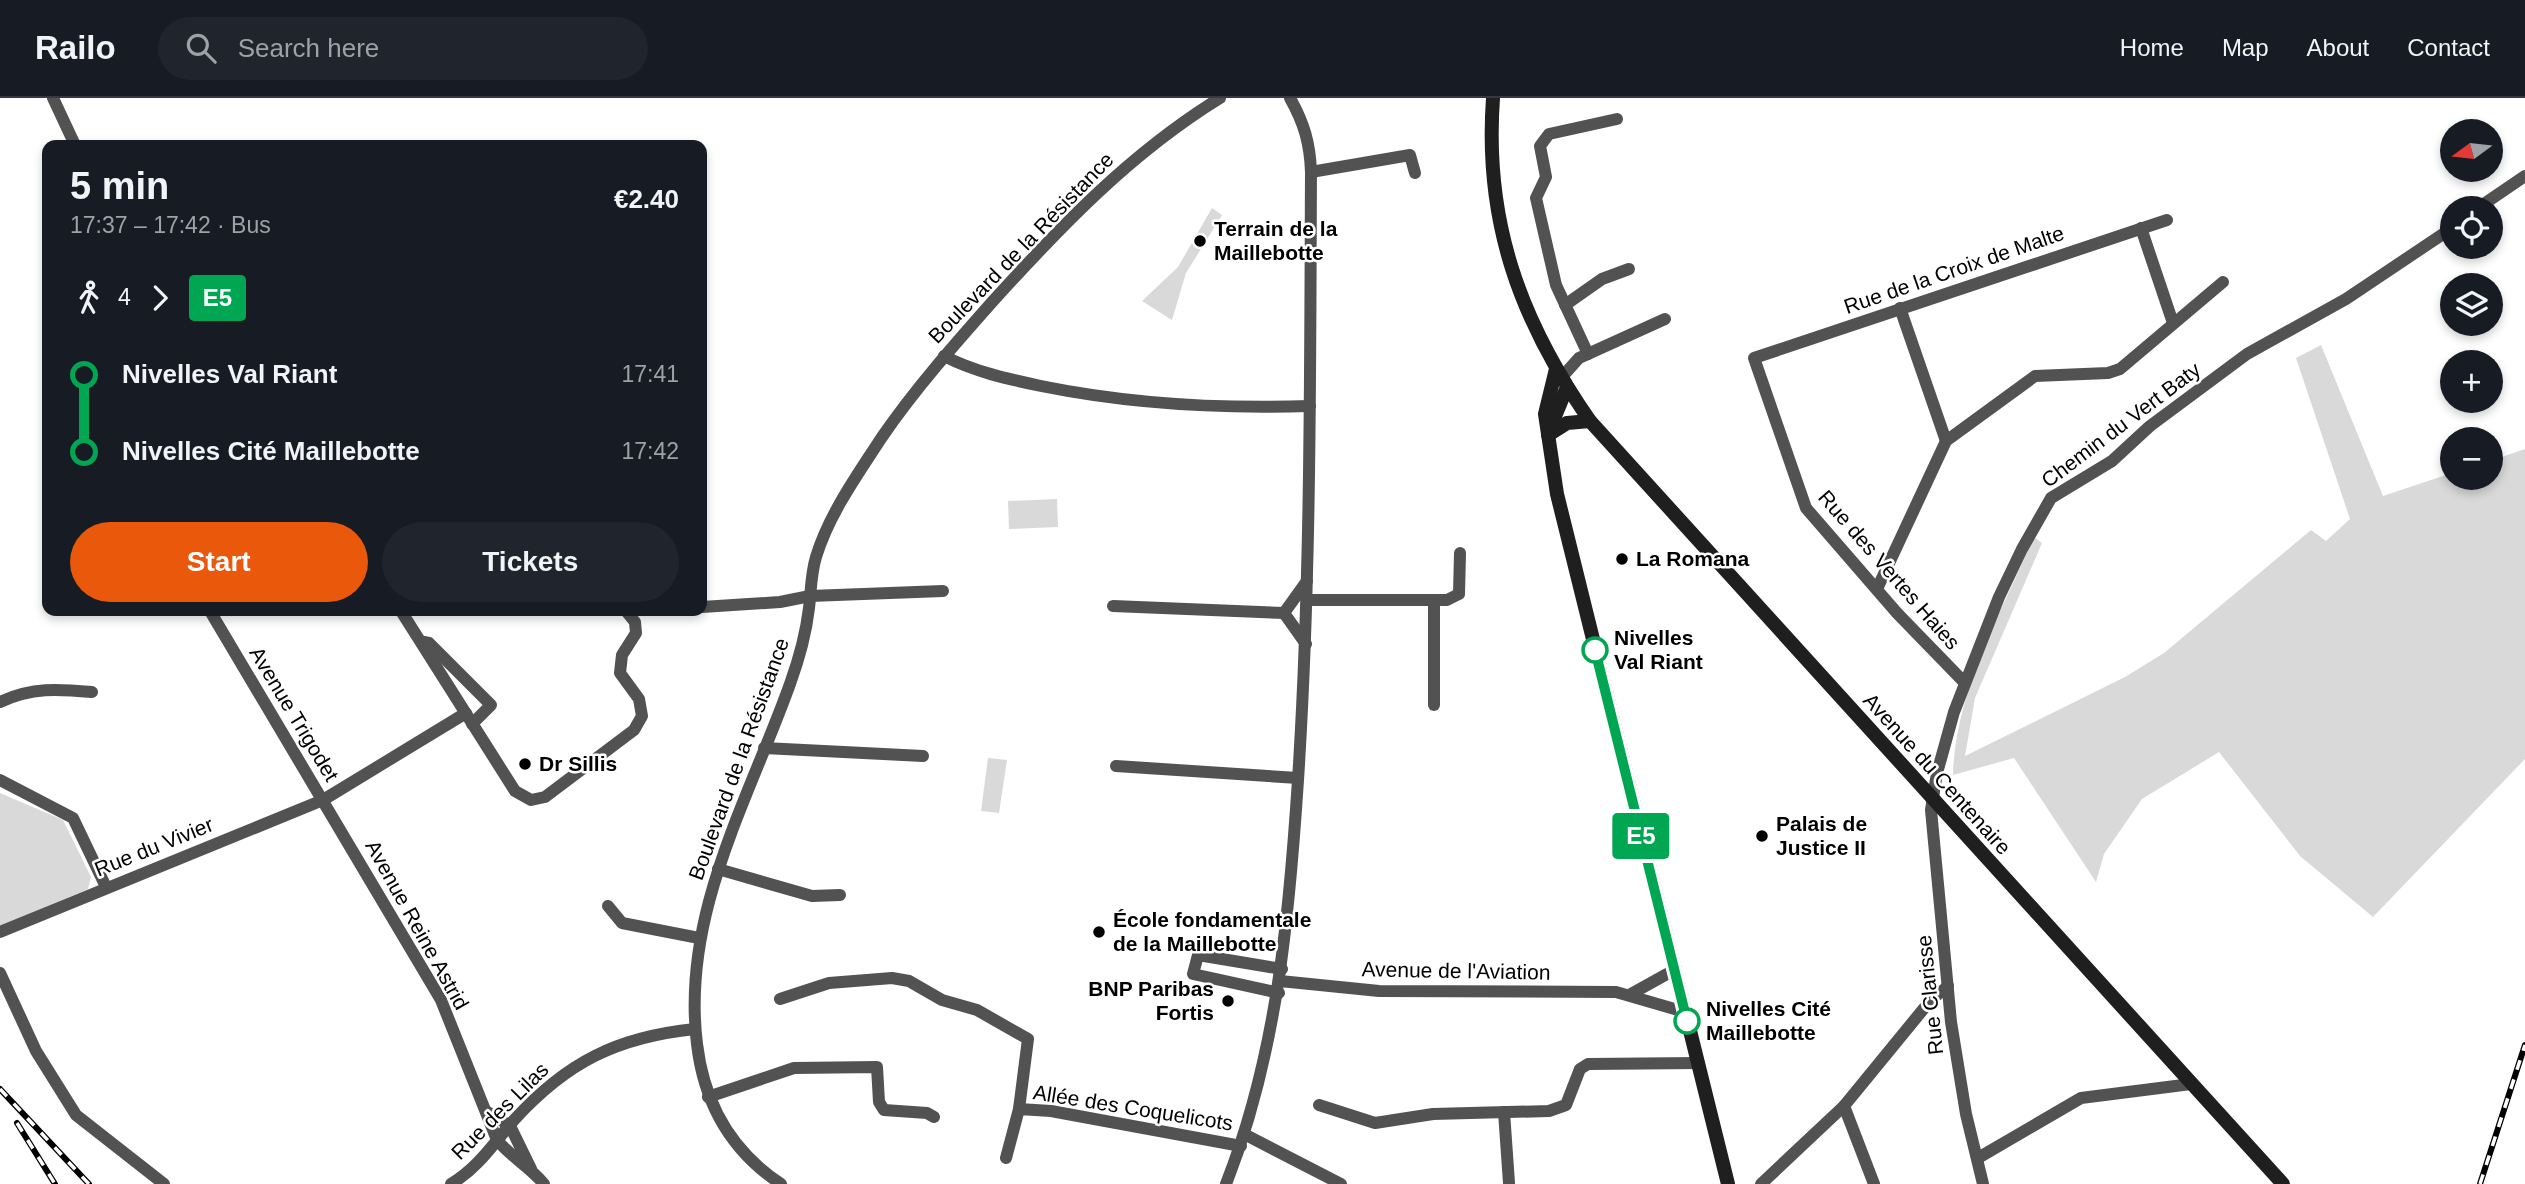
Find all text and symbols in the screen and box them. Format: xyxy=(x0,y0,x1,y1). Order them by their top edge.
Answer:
search box xyxy=(158,17,648,80)
text: Railo xyxy=(35,29,116,66)
icon: search xyxy=(182,29,220,67)
text: Search here xyxy=(238,33,379,63)
text: Home xyxy=(2120,34,2184,61)
text: Map xyxy=(2222,34,2269,61)
text: About xyxy=(2307,34,2369,61)
text: Contact xyxy=(2407,34,2490,61)
north arrow xyxy=(2440,119,2502,182)
map controls xyxy=(2440,119,2503,490)
street label: Boulevard de la Résistance xyxy=(924,148,1118,348)
text: 5 min xyxy=(70,165,169,207)
text: €2.40 xyxy=(614,184,679,214)
button: locate xyxy=(2440,196,2503,259)
text: 17:37 – 17:42 · Bus xyxy=(70,212,271,238)
place label: Terrain de la Maillebotte xyxy=(1214,217,1338,264)
street label: Rue de la Croix de Malte xyxy=(1841,221,2067,318)
marker: Terrain de la Maillebotte xyxy=(1192,233,1208,249)
button: layers xyxy=(2440,273,2503,336)
icon: walk xyxy=(70,279,108,317)
icon: forward xyxy=(141,279,179,317)
text: 4 xyxy=(118,284,131,310)
text: E5 xyxy=(203,284,232,311)
button: + xyxy=(2440,350,2503,413)
street label: Chemin du Vert Baty xyxy=(2037,357,2205,492)
text: Nivelles Val Riant xyxy=(122,359,337,389)
text: 17:41 xyxy=(621,361,679,387)
button: − xyxy=(2440,427,2503,490)
text: Nivelles Cité Maillebotte xyxy=(122,436,420,466)
text: 17:42 xyxy=(621,438,679,464)
street label: Rue des Vertes Haies xyxy=(1814,485,1965,654)
button: Start xyxy=(70,522,368,602)
button: Tickets xyxy=(382,522,679,602)
place label: La Romana xyxy=(1636,547,1750,570)
marker: La Romana xyxy=(1614,551,1630,567)
place label: Nivelles Val Riant xyxy=(1614,626,1703,673)
street label: Boulevard de la Résistance xyxy=(684,635,793,883)
marker: Nivelles Val Riant xyxy=(1582,637,1608,663)
street label: Avenue Trigodet xyxy=(245,642,344,785)
street label: Avenue du Centenaire xyxy=(1859,688,2016,859)
place label: Dr Sillis xyxy=(539,752,617,775)
marker: Dr Sillis xyxy=(517,756,533,772)
street label: Rue du Vivier xyxy=(91,812,216,881)
place label: Palais de Justice II xyxy=(1776,812,1867,859)
line badge: E5 xyxy=(1610,813,1672,859)
text: E5 xyxy=(1626,822,1656,849)
marker: Palais de Justice II xyxy=(1754,828,1770,844)
street label: Avenue Reine Astrid xyxy=(361,836,474,1013)
place label: École fondamentale de la Maillebotte xyxy=(1113,908,1311,955)
marker: École fondamentale de la Maillebotte xyxy=(1091,924,1107,940)
street label: Rue Clarisse xyxy=(1912,934,1947,1056)
street label: Avenue de l'Aviation xyxy=(1361,957,1551,984)
place label: BNP Paribas Fortis xyxy=(1088,977,1214,1024)
marker: BNP Paribas Fortis xyxy=(1220,993,1236,1009)
place label: Nivelles Cité Maillebotte xyxy=(1706,997,1831,1044)
marker: Nivelles Cité Maillebotte xyxy=(1674,1008,1700,1034)
street label: Rue des Lilas xyxy=(447,1058,553,1164)
street label: Allée des Coquelicots xyxy=(1032,1080,1235,1135)

